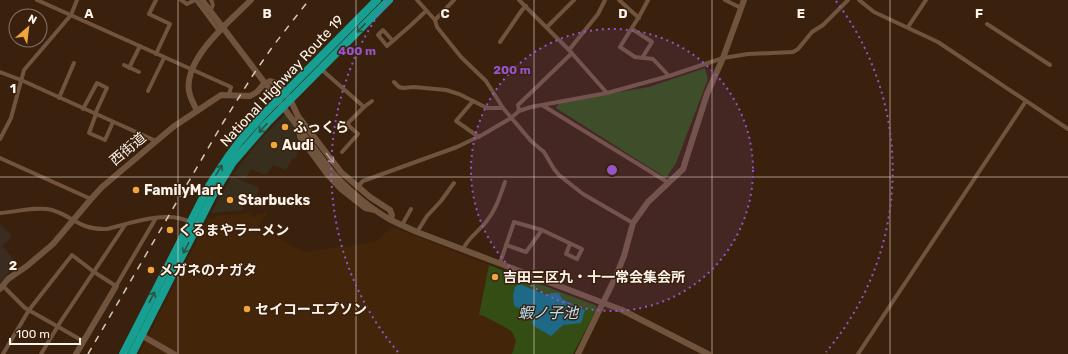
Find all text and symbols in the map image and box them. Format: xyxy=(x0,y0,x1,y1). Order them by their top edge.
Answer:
text: A xyxy=(84,6,94,21)
text: B xyxy=(262,6,272,21)
text: C xyxy=(440,6,450,21)
text: D xyxy=(618,6,628,21)
text: E xyxy=(797,6,805,21)
text: F xyxy=(975,6,983,21)
north arrow xyxy=(8,8,48,48)
text: N xyxy=(26,12,39,27)
street label: National Highway Route 19 xyxy=(217,12,347,150)
one-way arrow xyxy=(357,23,366,33)
text: 400 m xyxy=(338,44,376,58)
text: 200 m xyxy=(493,63,531,77)
text: 1 xyxy=(10,81,16,96)
place label: ふっくら xyxy=(293,119,349,136)
one-way arrow xyxy=(259,122,268,132)
marker: ふっくら xyxy=(280,122,290,132)
street label: 西街道 xyxy=(106,129,150,169)
place label: Audi xyxy=(282,137,314,154)
marker: Audi xyxy=(269,140,279,150)
one-way arrow xyxy=(325,153,334,164)
centre of rings xyxy=(605,163,619,177)
one-way arrow xyxy=(216,164,224,176)
place label: FamilyMart xyxy=(144,182,223,199)
marker: FamilyMart xyxy=(131,185,141,195)
place label: Starbucks xyxy=(238,192,311,209)
marker: Starbucks xyxy=(225,195,235,205)
place label: くるまやラーメン xyxy=(178,222,289,239)
marker: くるまやラーメン xyxy=(165,225,175,235)
one-way arrow xyxy=(181,242,189,254)
text: 2 xyxy=(9,258,17,273)
place label: メガネのナガタ xyxy=(159,262,257,279)
marker: メガネのナガタ xyxy=(146,265,156,275)
place label: 吉田三区九・十一常会集会所 xyxy=(503,269,685,286)
marker: 吉田三区九・十一常会集会所 xyxy=(490,272,500,282)
one-way arrow xyxy=(149,291,156,303)
place label: セイコーエプソン xyxy=(255,301,367,318)
marker: セイコーエプソン xyxy=(242,304,252,314)
water label: 蝦ノ子池 xyxy=(518,304,580,322)
scale bar xyxy=(10,320,80,346)
text: 100 m xyxy=(16,327,50,341)

